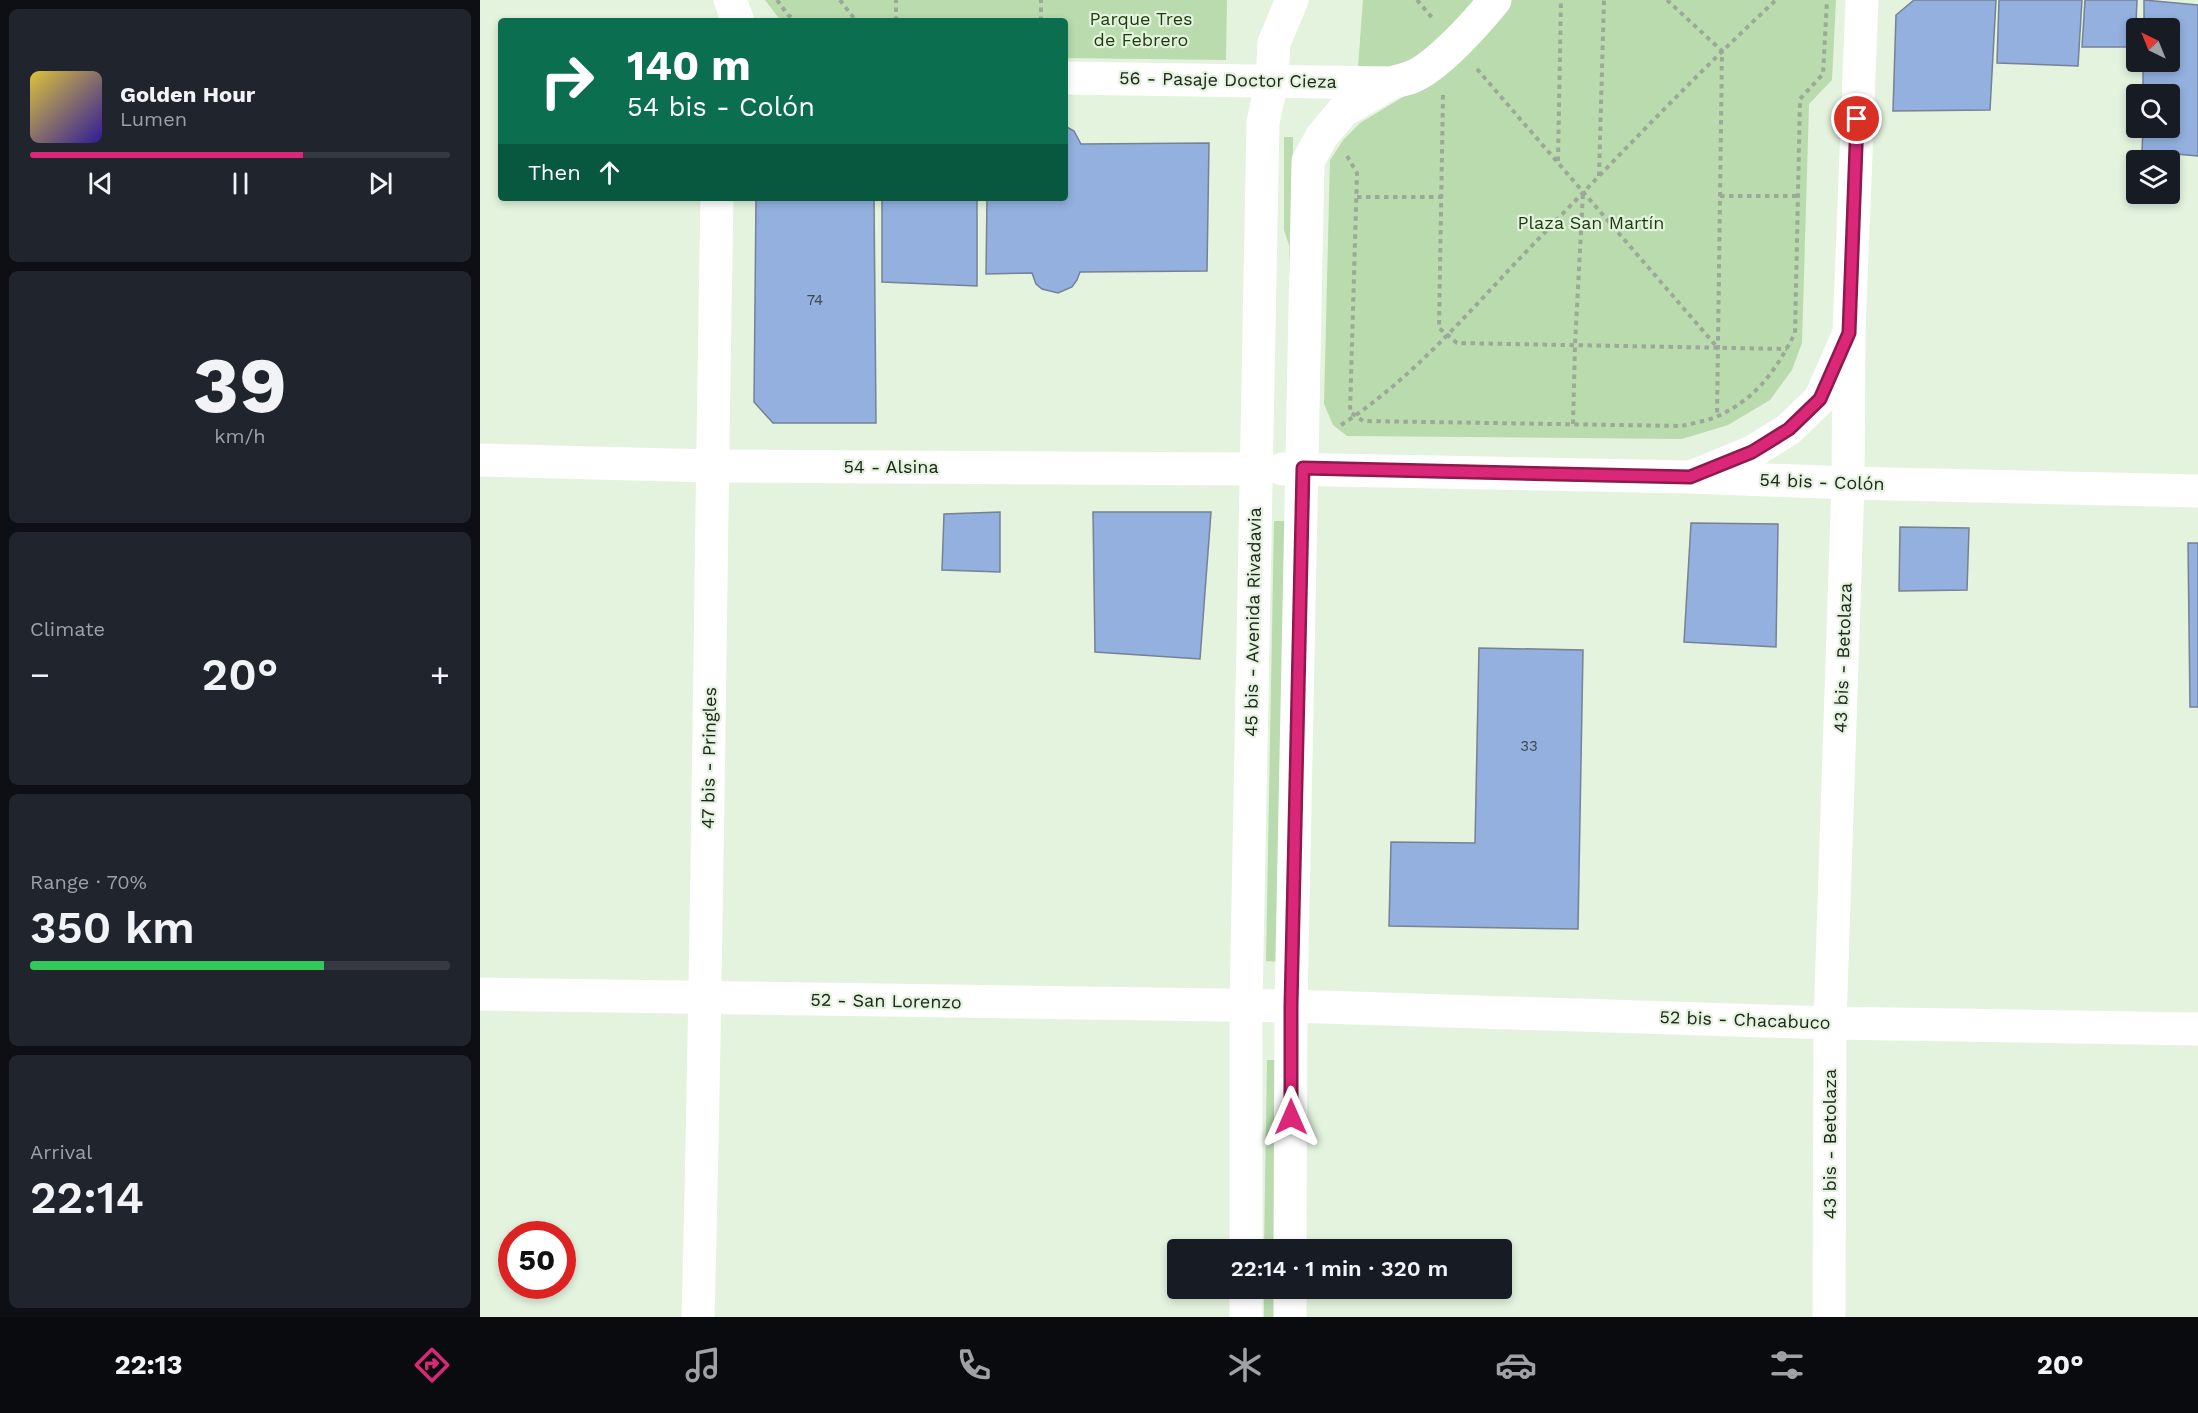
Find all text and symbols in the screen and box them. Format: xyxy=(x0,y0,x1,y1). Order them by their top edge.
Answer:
park label: Parque Tres de Febrero xyxy=(1089,8,1193,50)
north arrow xyxy=(2126,18,2180,72)
map controls xyxy=(2126,18,2180,204)
text: 140 m xyxy=(627,41,751,90)
icon: right xyxy=(528,42,606,120)
street label: 56 - Pasaje Doctor Cieza xyxy=(1119,67,1337,92)
text: Golden Hour xyxy=(120,82,255,107)
button: search xyxy=(2126,84,2180,138)
text: 54 bis - Colón xyxy=(627,91,815,123)
pin xyxy=(1831,93,1882,144)
icon: arrive xyxy=(1840,102,1873,135)
text: Lumen xyxy=(120,107,187,131)
button: layers xyxy=(2126,150,2180,204)
icon: ahead xyxy=(593,156,626,189)
text: Then xyxy=(528,160,581,185)
icon: previous xyxy=(84,167,117,200)
icon: pause xyxy=(224,167,257,200)
icon: next xyxy=(364,167,397,200)
park label: Plaza San Martín xyxy=(1518,212,1664,233)
house number: 74 xyxy=(807,291,823,309)
text: 39 xyxy=(193,339,287,431)
text: km/h xyxy=(214,424,266,448)
street label: 54 - Alsina xyxy=(843,456,939,477)
street label: 54 bis - Colón xyxy=(1759,469,1885,494)
street label: 45 bis - Avenida Rivadavia xyxy=(1240,507,1265,737)
street label: 43 bis - Betolaza xyxy=(1829,582,1856,733)
text: Climate xyxy=(30,617,105,641)
text: 20° xyxy=(202,648,278,701)
text: − xyxy=(30,655,50,694)
text: + xyxy=(430,655,450,694)
street label: 47 bis - Pringles xyxy=(697,687,720,829)
house number: 33 xyxy=(1520,737,1538,755)
text: Range · 70% xyxy=(30,870,147,894)
text: 350 km xyxy=(30,901,195,954)
street label: 52 - San Lorenzo xyxy=(810,989,962,1012)
street label: 52 bis - Chacabuco xyxy=(1659,1006,1831,1033)
street label: 43 bis - Betolaza xyxy=(1819,1069,1840,1219)
position arrow xyxy=(1259,1085,1323,1149)
text: Arrival xyxy=(30,1140,92,1164)
text: 22:14 xyxy=(30,1171,144,1224)
speed limit sign: 50 xyxy=(498,1221,576,1299)
text: 22:14 · 1 min · 320 m xyxy=(1231,1256,1448,1281)
icon: directions xyxy=(411,1344,453,1386)
icon: music xyxy=(682,1344,724,1386)
icon: phone xyxy=(953,1344,995,1386)
icon: climate xyxy=(1224,1344,1266,1386)
icon: car xyxy=(1495,1344,1537,1386)
icon: filters xyxy=(1766,1344,1808,1386)
text: 22:13 xyxy=(114,1349,182,1381)
text: 20° xyxy=(2037,1349,2084,1381)

